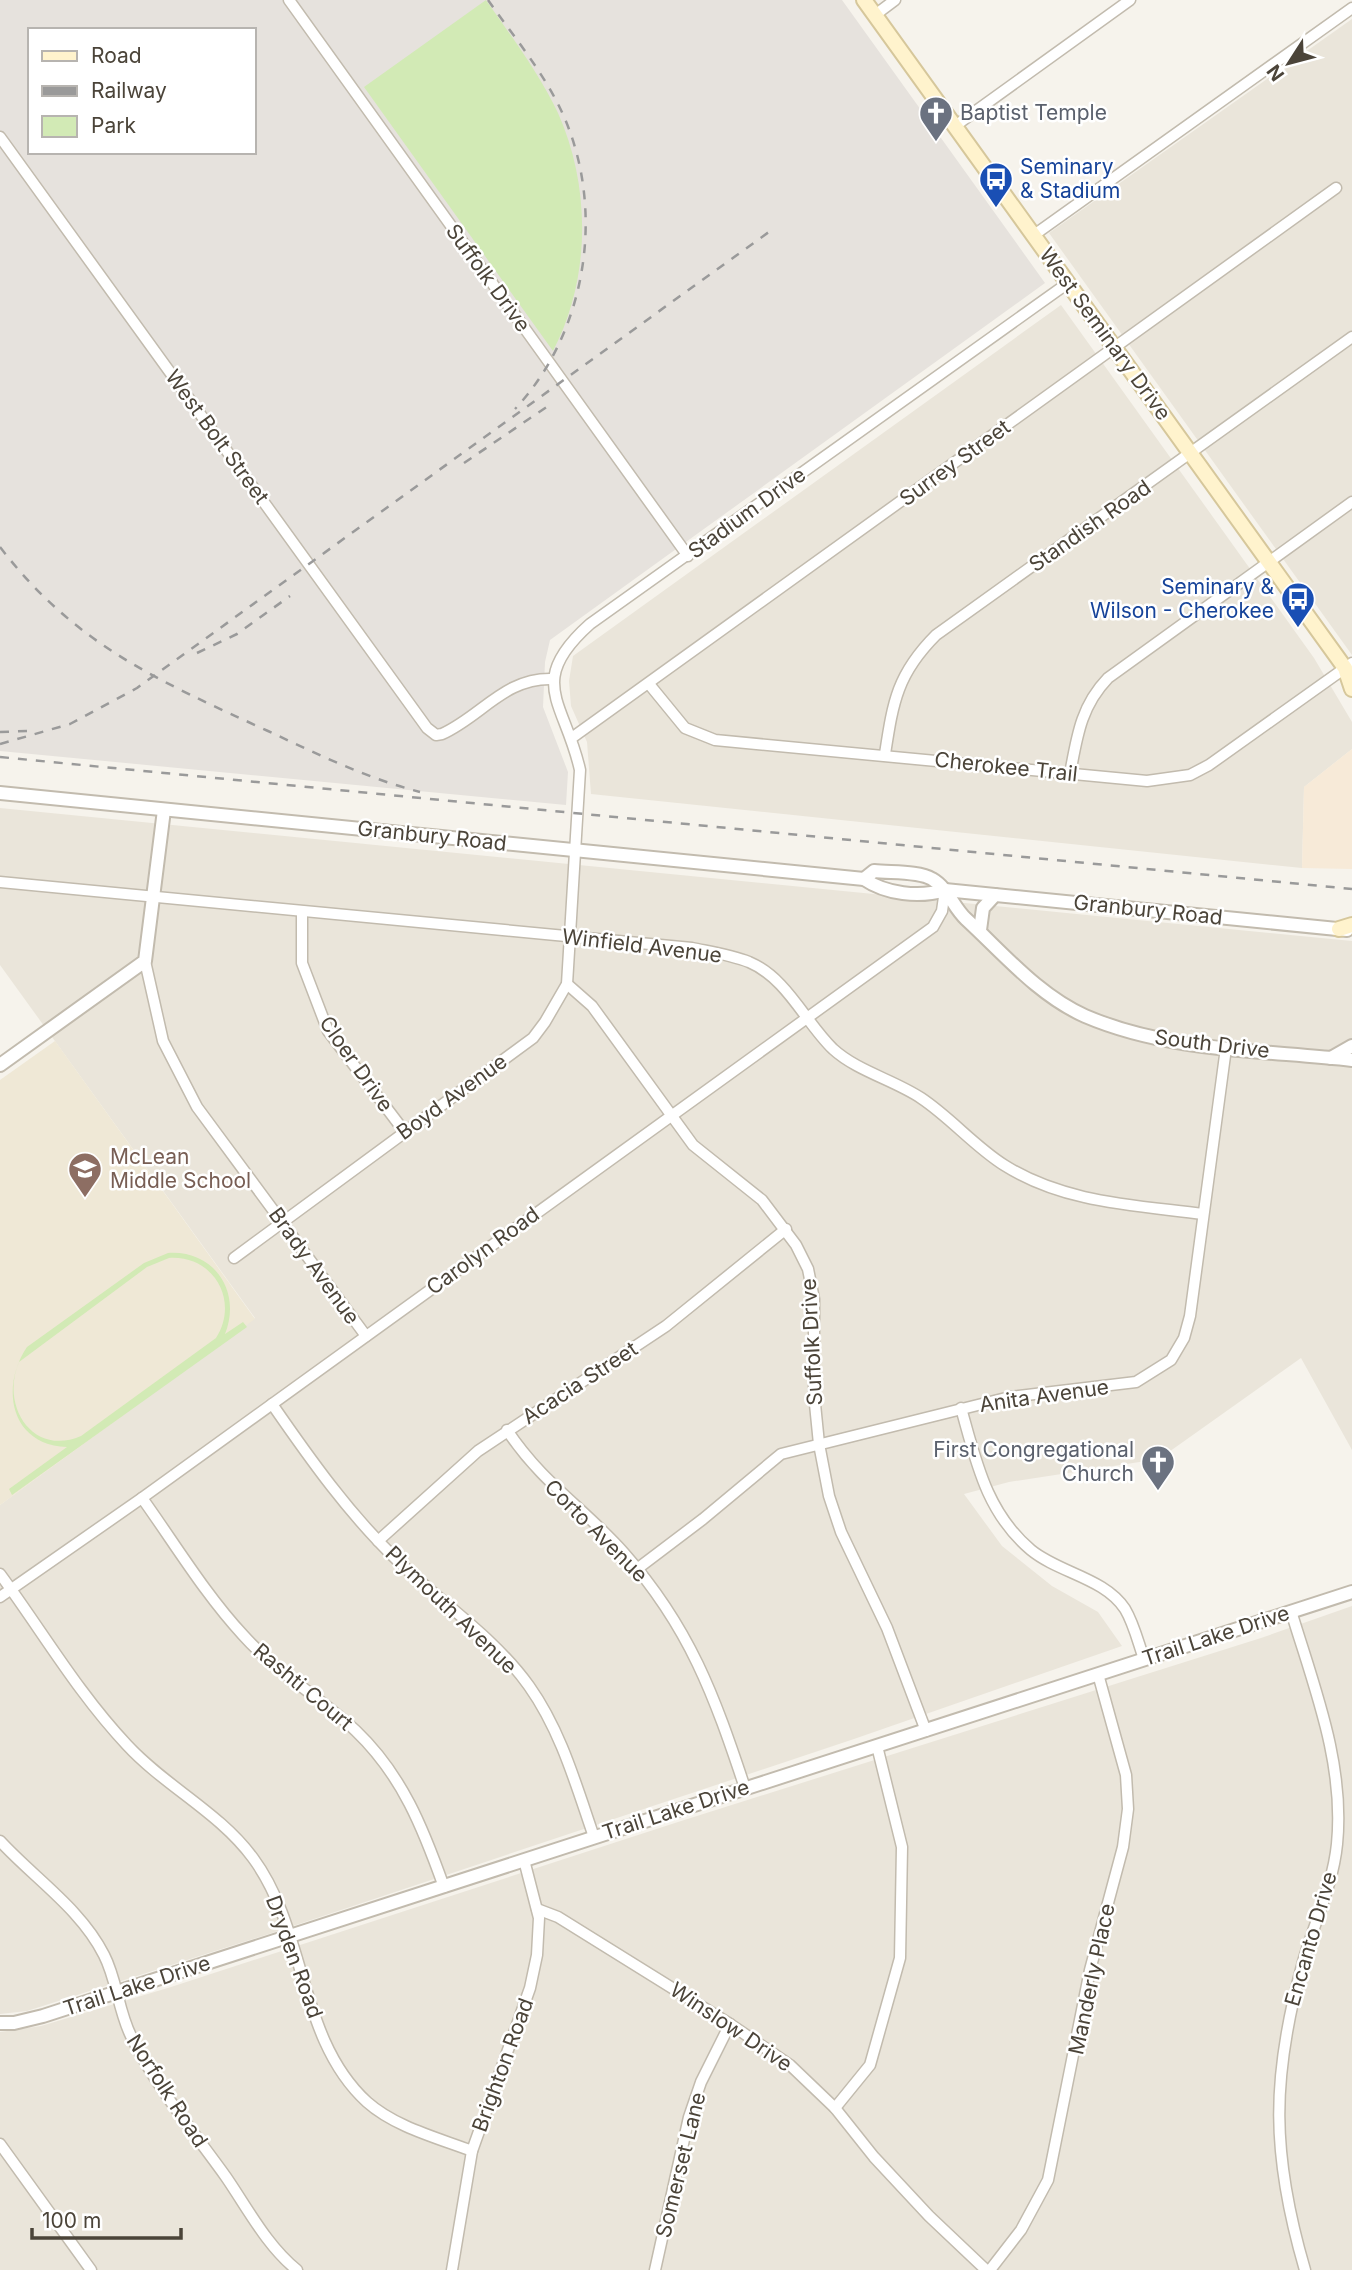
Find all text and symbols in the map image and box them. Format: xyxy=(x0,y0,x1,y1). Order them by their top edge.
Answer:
legend xyxy=(28,28,256,154)
north arrow xyxy=(1254,28,1324,98)
text: Road xyxy=(91,43,142,68)
text: N xyxy=(1262,60,1289,85)
text: Railway xyxy=(91,78,167,103)
church icon: Baptist Temple xyxy=(917,94,955,143)
place label: Baptist Temple xyxy=(960,100,1107,125)
text: Park xyxy=(91,113,136,138)
place label: Seminary & Stadium xyxy=(1020,154,1120,203)
bus stop icon: Seminary & Stadium xyxy=(977,160,1015,209)
street label: Suffolk Drive xyxy=(441,219,536,337)
street label: West Seminary Drive xyxy=(1034,243,1176,425)
street label: West Bolt Street xyxy=(160,365,274,509)
street label: Surrey Street xyxy=(895,414,1015,511)
street label: Stadium Drive xyxy=(683,462,810,564)
street label: Standish Road xyxy=(1024,474,1155,577)
place label: Seminary & Wilson - Cherokee xyxy=(1090,574,1274,623)
bus stop icon: Seminary & Wilson - Cherokee xyxy=(1279,580,1317,629)
street label: Cherokee Trail xyxy=(933,747,1079,786)
street label: Granbury Road xyxy=(356,815,508,856)
street label: Granbury Road xyxy=(1072,889,1224,930)
street label: Winfield Avenue xyxy=(561,923,723,968)
street label: Cloer Drive xyxy=(314,1011,399,1116)
street label: South Drive xyxy=(1153,1024,1271,1063)
street label: Boyd Avenue xyxy=(392,1048,512,1145)
place label: McLean Middle School xyxy=(110,1144,251,1193)
school or university icon: McLean Middle School xyxy=(66,1150,104,1199)
street label: Carolyn Road xyxy=(421,1201,544,1300)
street label: Brady Avenue xyxy=(264,1203,365,1329)
street label: Suffolk Drive xyxy=(796,1278,827,1406)
street label: Acacia Street xyxy=(517,1336,642,1429)
street label: Anita Avenue xyxy=(978,1374,1110,1417)
place label: First Congregational Church xyxy=(933,1437,1134,1486)
church icon: First Congregational Church xyxy=(1139,1443,1177,1492)
street label: Corto Avenue xyxy=(540,1474,653,1587)
street label: Plymouth Avenue xyxy=(381,1541,522,1679)
street label: Trail Lake Drive xyxy=(1139,1600,1293,1671)
street label: Rashti Court xyxy=(249,1638,358,1735)
street label: Trail Lake Drive xyxy=(599,1774,753,1845)
street label: Encanto Drive xyxy=(1279,1869,1342,2009)
street label: Dryden Road xyxy=(261,1892,328,2022)
street label: Manderly Place xyxy=(1063,1901,1120,2057)
street label: Trail Lake Drive xyxy=(60,1950,214,2021)
street label: Winslow Drive xyxy=(666,1977,797,2077)
street label: Brighton Road xyxy=(467,1994,538,2135)
street label: Norfolk Road xyxy=(122,2030,213,2152)
street label: Somerset Lane xyxy=(650,2090,711,2240)
scale bar xyxy=(32,2196,180,2240)
text: 100 m xyxy=(42,2208,101,2233)

